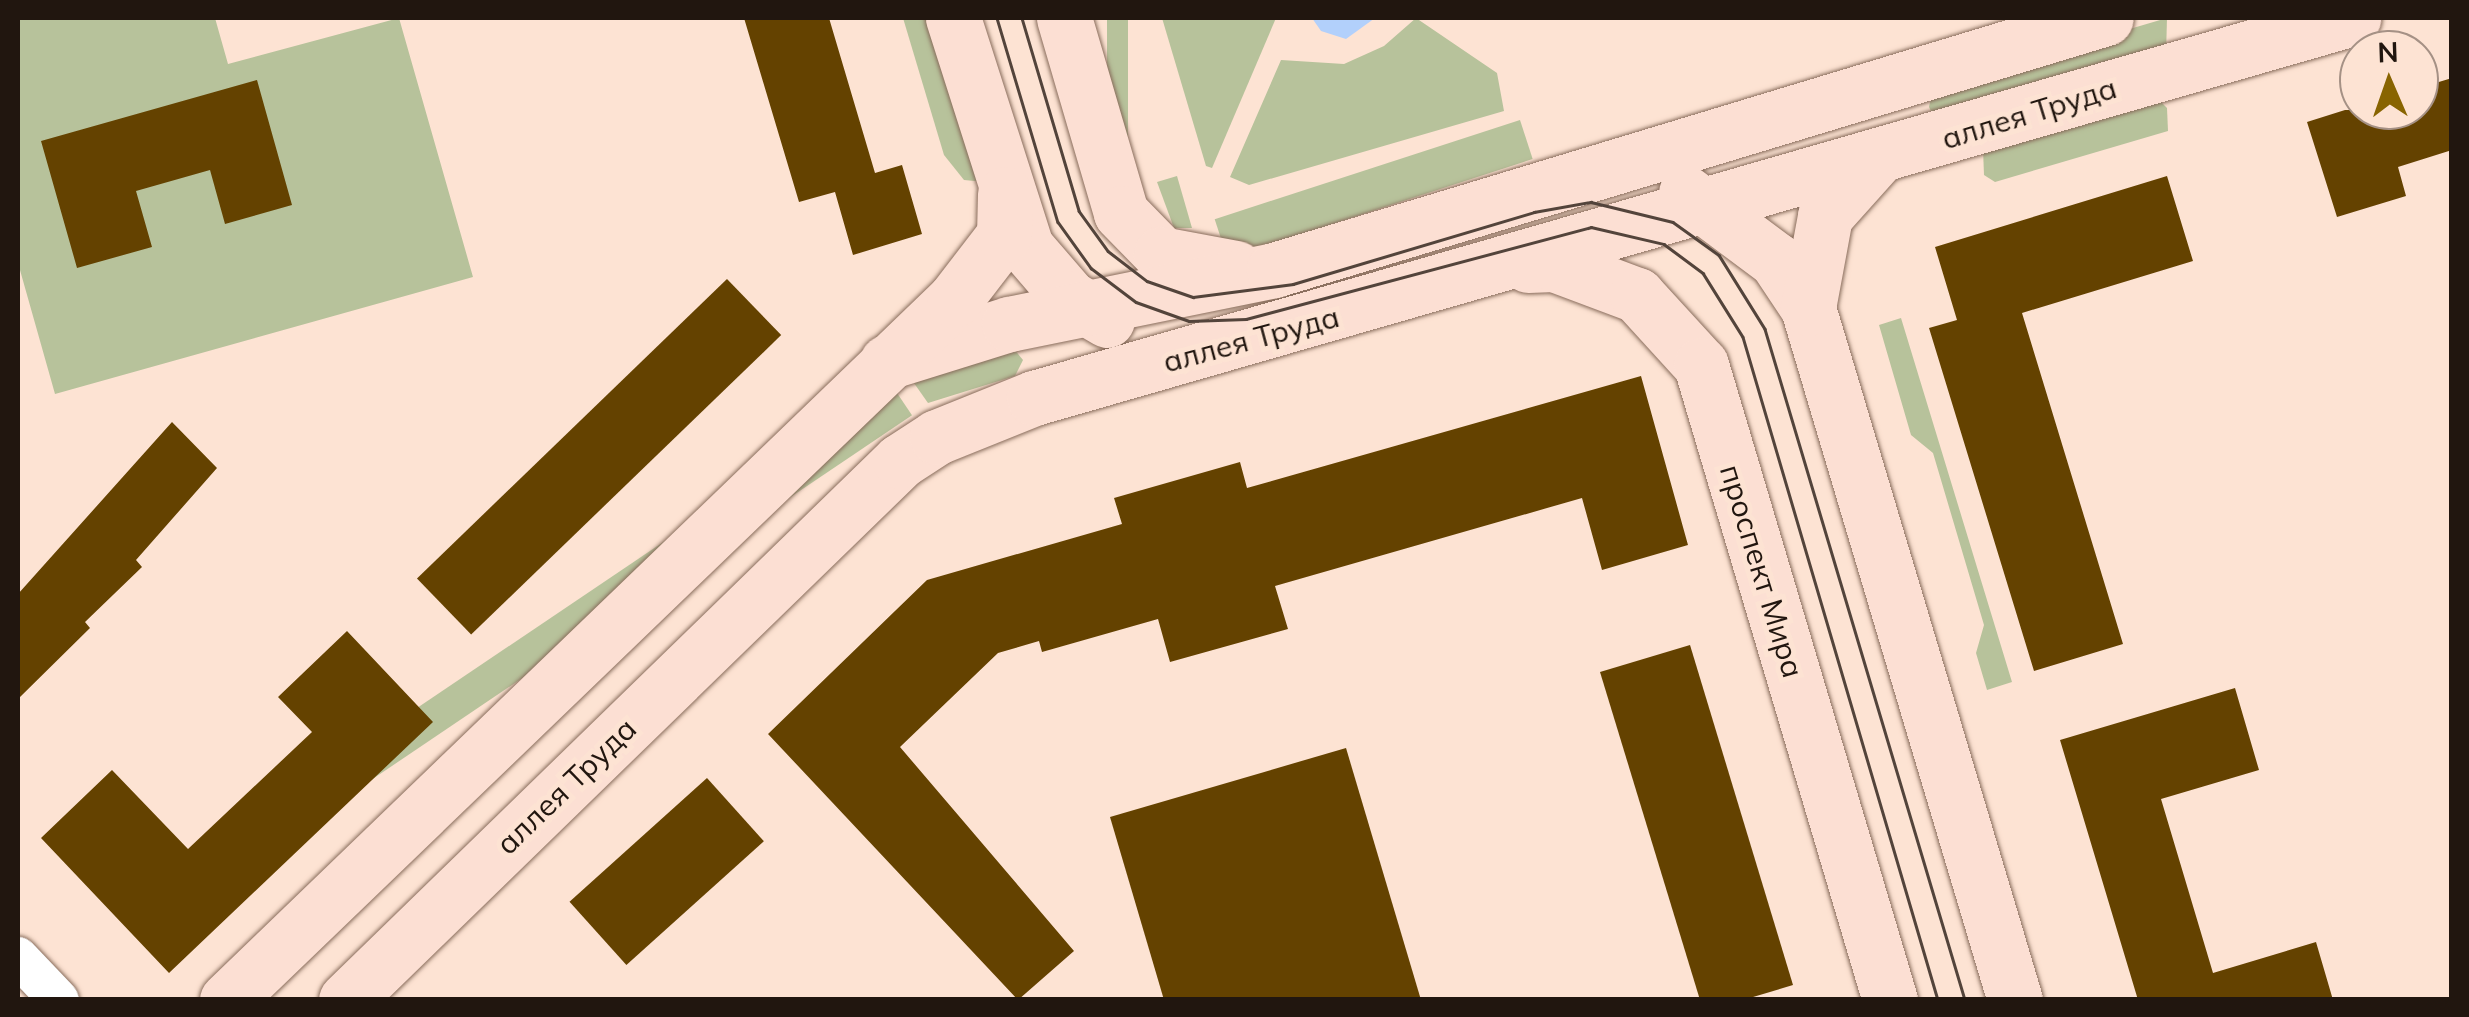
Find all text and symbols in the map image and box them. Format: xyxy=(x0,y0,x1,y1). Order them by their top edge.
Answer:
north arrow xyxy=(2339,30,2439,130)
text: N xyxy=(2377,34,2399,69)
street label: аллея Труда xyxy=(1937,69,2121,157)
street label: аллея Труда xyxy=(1159,298,1343,380)
street label: проспект Мира xyxy=(1712,460,1812,682)
street label: аллея Труда xyxy=(488,710,644,862)

